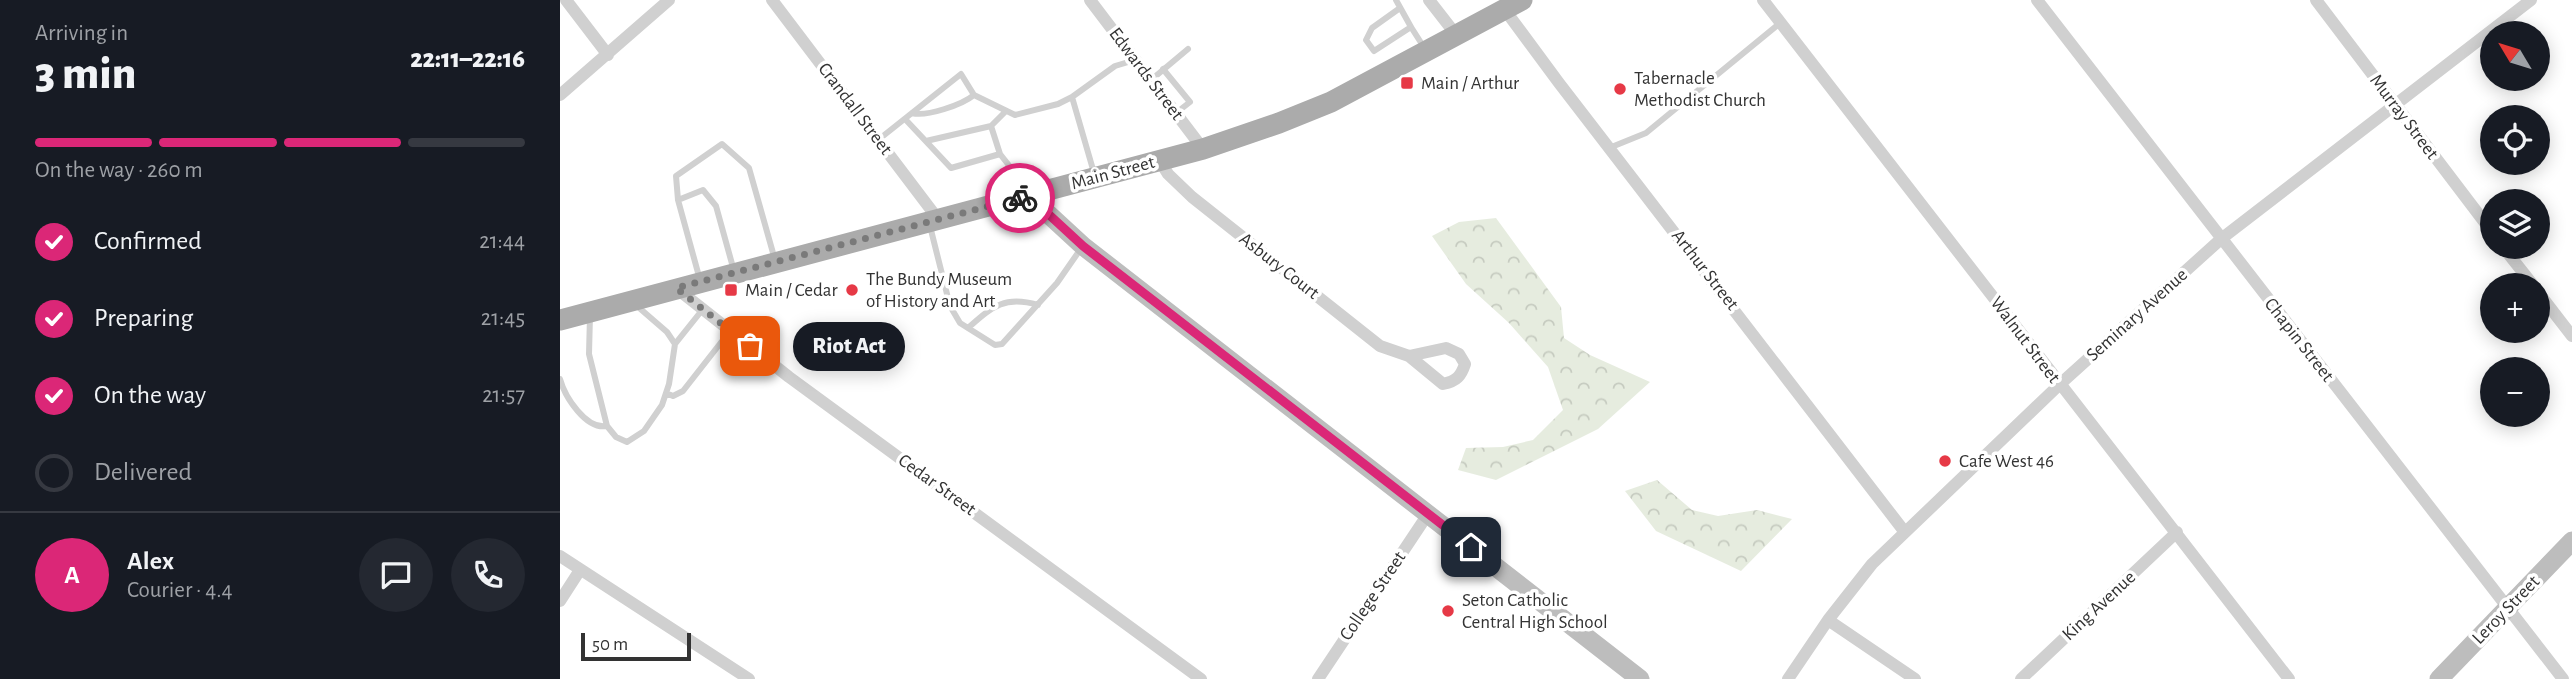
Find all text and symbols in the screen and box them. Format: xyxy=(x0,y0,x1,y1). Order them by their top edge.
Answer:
north arrow xyxy=(2480,21,2550,91)
map controls xyxy=(2480,21,2550,427)
text: Arriving in xyxy=(35,22,128,45)
street label: Edwards Street xyxy=(1105,24,1187,124)
text: 22:11–22:16 xyxy=(410,46,525,72)
text: 3 min xyxy=(35,51,136,97)
street label: Crandall Street xyxy=(814,59,896,159)
place label: Tabernacle Methodist Church xyxy=(1634,69,1766,110)
street label: Murray Street xyxy=(2366,71,2442,163)
place label: Main / Arthur xyxy=(1421,74,1519,93)
marker: Main / Arthur xyxy=(1399,75,1415,91)
marker: Tabernacle Methodist Church xyxy=(1612,81,1628,97)
button: locate xyxy=(2480,105,2550,175)
street label: Main Street xyxy=(1069,153,1157,193)
text: On the way · 260 m xyxy=(35,159,203,182)
courier xyxy=(985,163,1055,233)
icon: bike xyxy=(1001,179,1039,217)
button: layers xyxy=(2480,189,2550,259)
icon: check xyxy=(35,223,73,261)
street label: Arthur Street xyxy=(1668,226,1742,314)
text: Confirmed xyxy=(94,228,202,254)
street label: Asbury Court xyxy=(1236,229,1322,303)
text: 21:44 xyxy=(479,230,525,253)
street label: Seminary Avenue xyxy=(2083,265,2191,365)
place label: The Bundy Museum of History and Art xyxy=(866,270,1012,311)
button: + xyxy=(2480,273,2550,343)
place label: Main / Cedar xyxy=(745,281,838,300)
marker: Main / Cedar xyxy=(723,282,739,298)
marker: The Bundy Museum of History and Art xyxy=(844,282,860,298)
street label: Walnut Street xyxy=(1986,293,2064,387)
street label: Chapin Street xyxy=(2261,295,2337,385)
icon: check xyxy=(35,300,73,338)
text: Preparing xyxy=(94,305,193,331)
text: 21:45 xyxy=(481,307,525,330)
pin xyxy=(720,316,780,376)
callout: Riot Act xyxy=(792,322,904,370)
icon: bag xyxy=(731,327,769,365)
text: Riot Act xyxy=(812,335,886,358)
button: − xyxy=(2480,357,2550,427)
icon: check xyxy=(35,377,73,415)
text: On the way xyxy=(94,382,206,408)
text: 21:57 xyxy=(482,384,525,407)
street label: Cedar Street xyxy=(895,451,979,519)
place label: Cafe West 46 xyxy=(1959,452,2054,471)
marker: Cafe West 46 xyxy=(1937,453,1953,469)
text: Delivered xyxy=(94,459,192,485)
pin xyxy=(1441,517,1501,577)
icon: home xyxy=(1452,528,1490,566)
button: chat xyxy=(359,538,433,612)
button: phone xyxy=(451,538,525,612)
text: Alex xyxy=(127,548,174,574)
street label: College Street xyxy=(1336,548,1410,644)
text: A xyxy=(64,562,80,588)
street label: King Avenue xyxy=(2059,567,2139,645)
street label: Leroy Street xyxy=(2469,572,2543,648)
text: Courier · 4.4 xyxy=(127,579,233,602)
place label: Seton Catholic Central High School xyxy=(1462,591,1608,632)
marker: Seton Catholic Central High School xyxy=(1440,603,1456,619)
scale bar xyxy=(581,630,691,662)
text: 50 m xyxy=(592,635,628,654)

